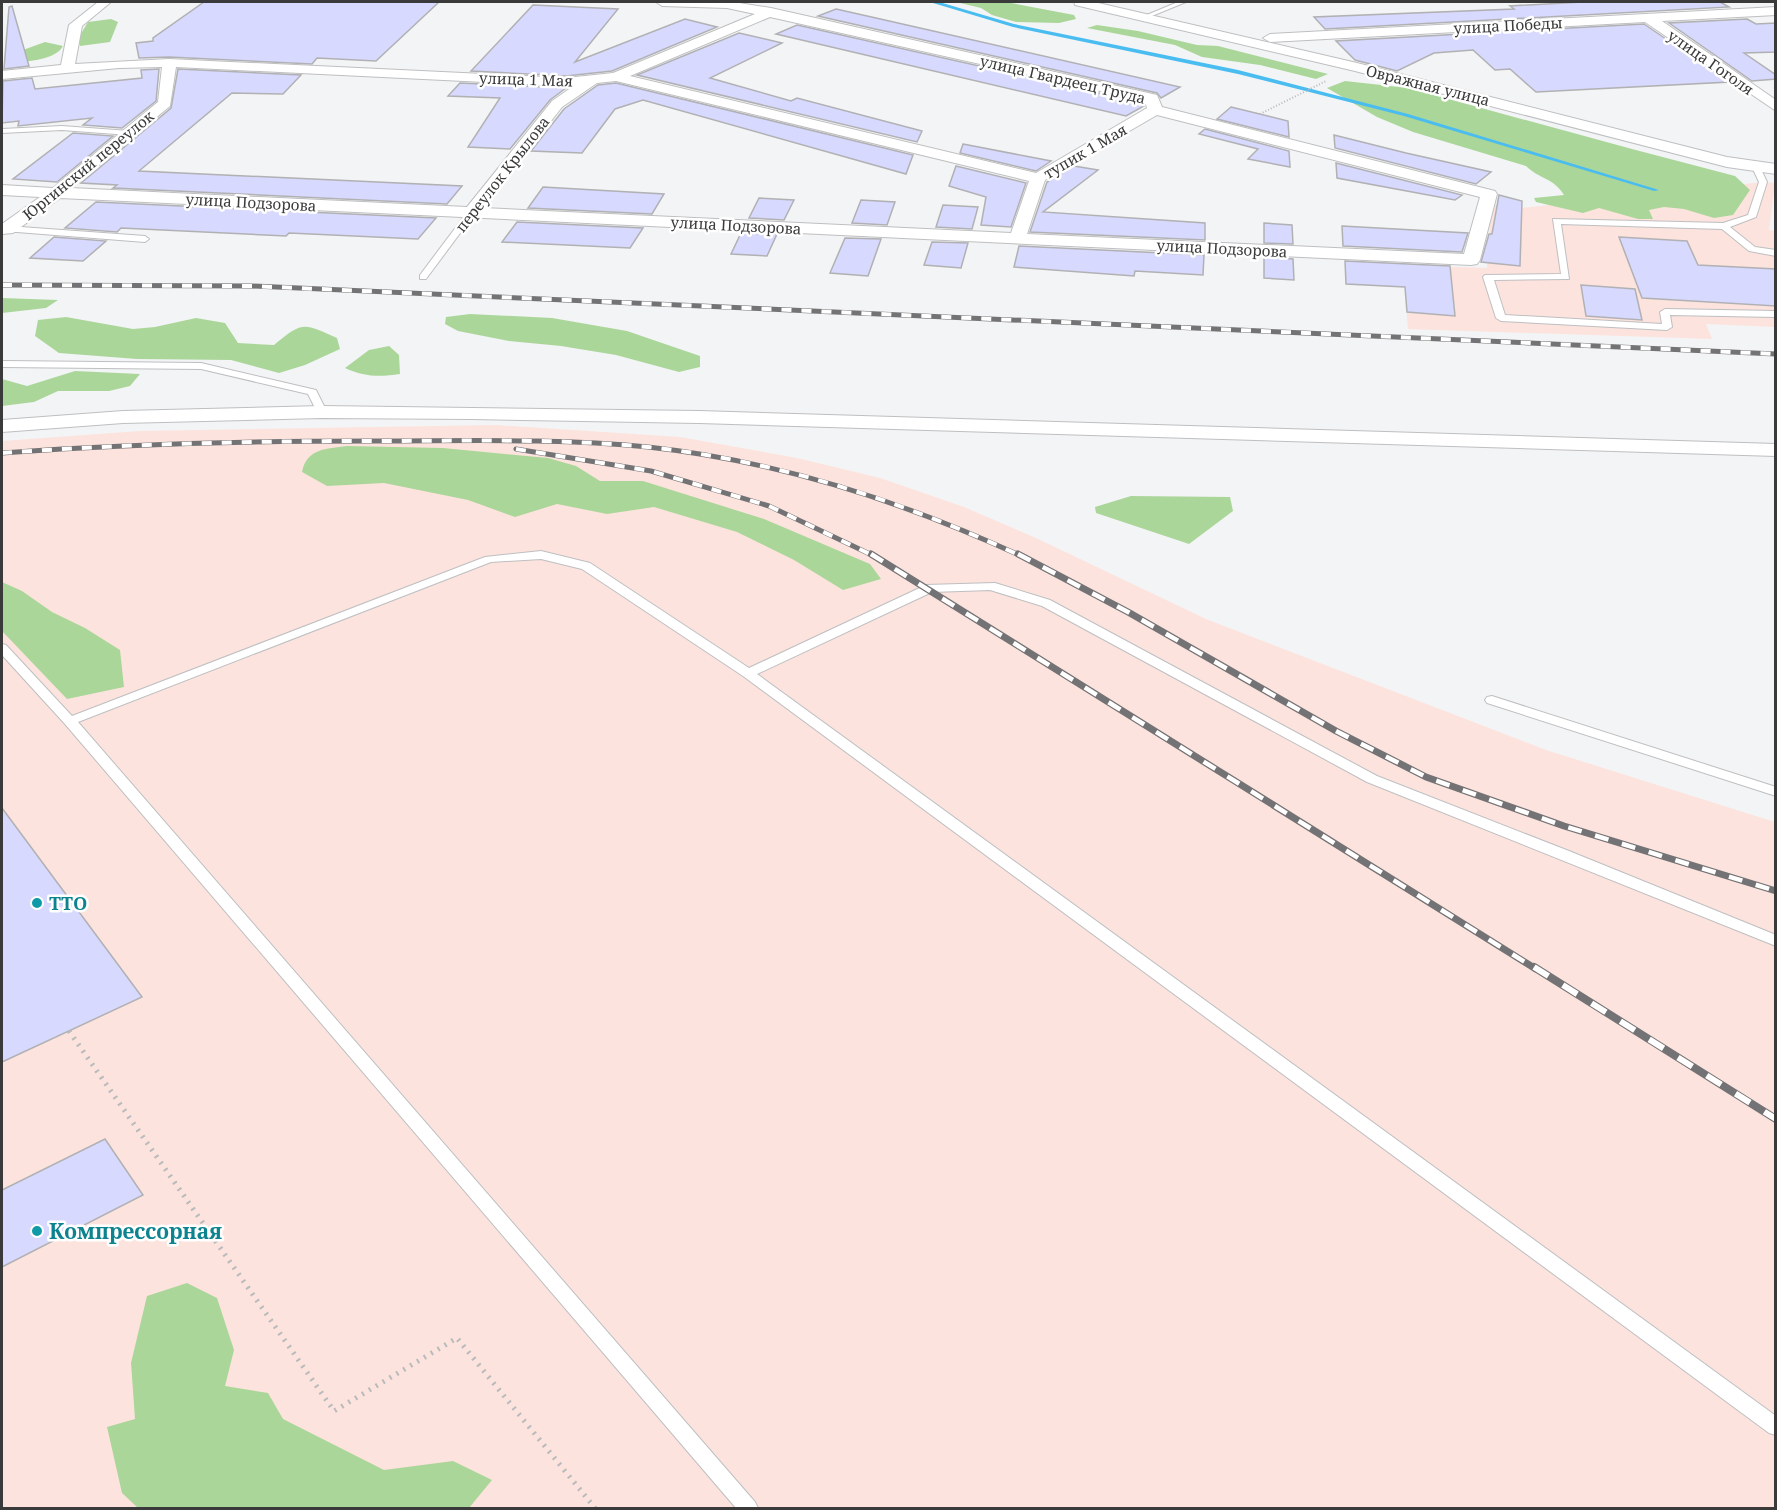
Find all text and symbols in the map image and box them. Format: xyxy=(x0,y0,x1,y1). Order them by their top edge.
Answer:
street label: улица Победы xyxy=(1453,12,1563,38)
street label: улица Гоголя xyxy=(1664,25,1758,99)
street label: улица Гвардеец Труда xyxy=(978,50,1148,108)
street label: Овражная улица xyxy=(1364,60,1492,110)
street label: улица 1 Мая xyxy=(479,67,573,91)
street label: Юргинский переулок xyxy=(18,106,158,224)
street label: переулок Крылова xyxy=(450,112,554,236)
street label: тупик 1 Мая xyxy=(1040,119,1130,183)
street label: улица Подзорова xyxy=(185,189,317,215)
street label: улица Подзорова xyxy=(670,212,802,238)
street label: улица Подзорова xyxy=(1156,235,1288,261)
place label: ТТО xyxy=(49,891,87,915)
marker: ТТО xyxy=(30,896,44,910)
place label: Компрессорная xyxy=(49,1217,222,1245)
marker: Компрессорная xyxy=(30,1224,44,1238)

